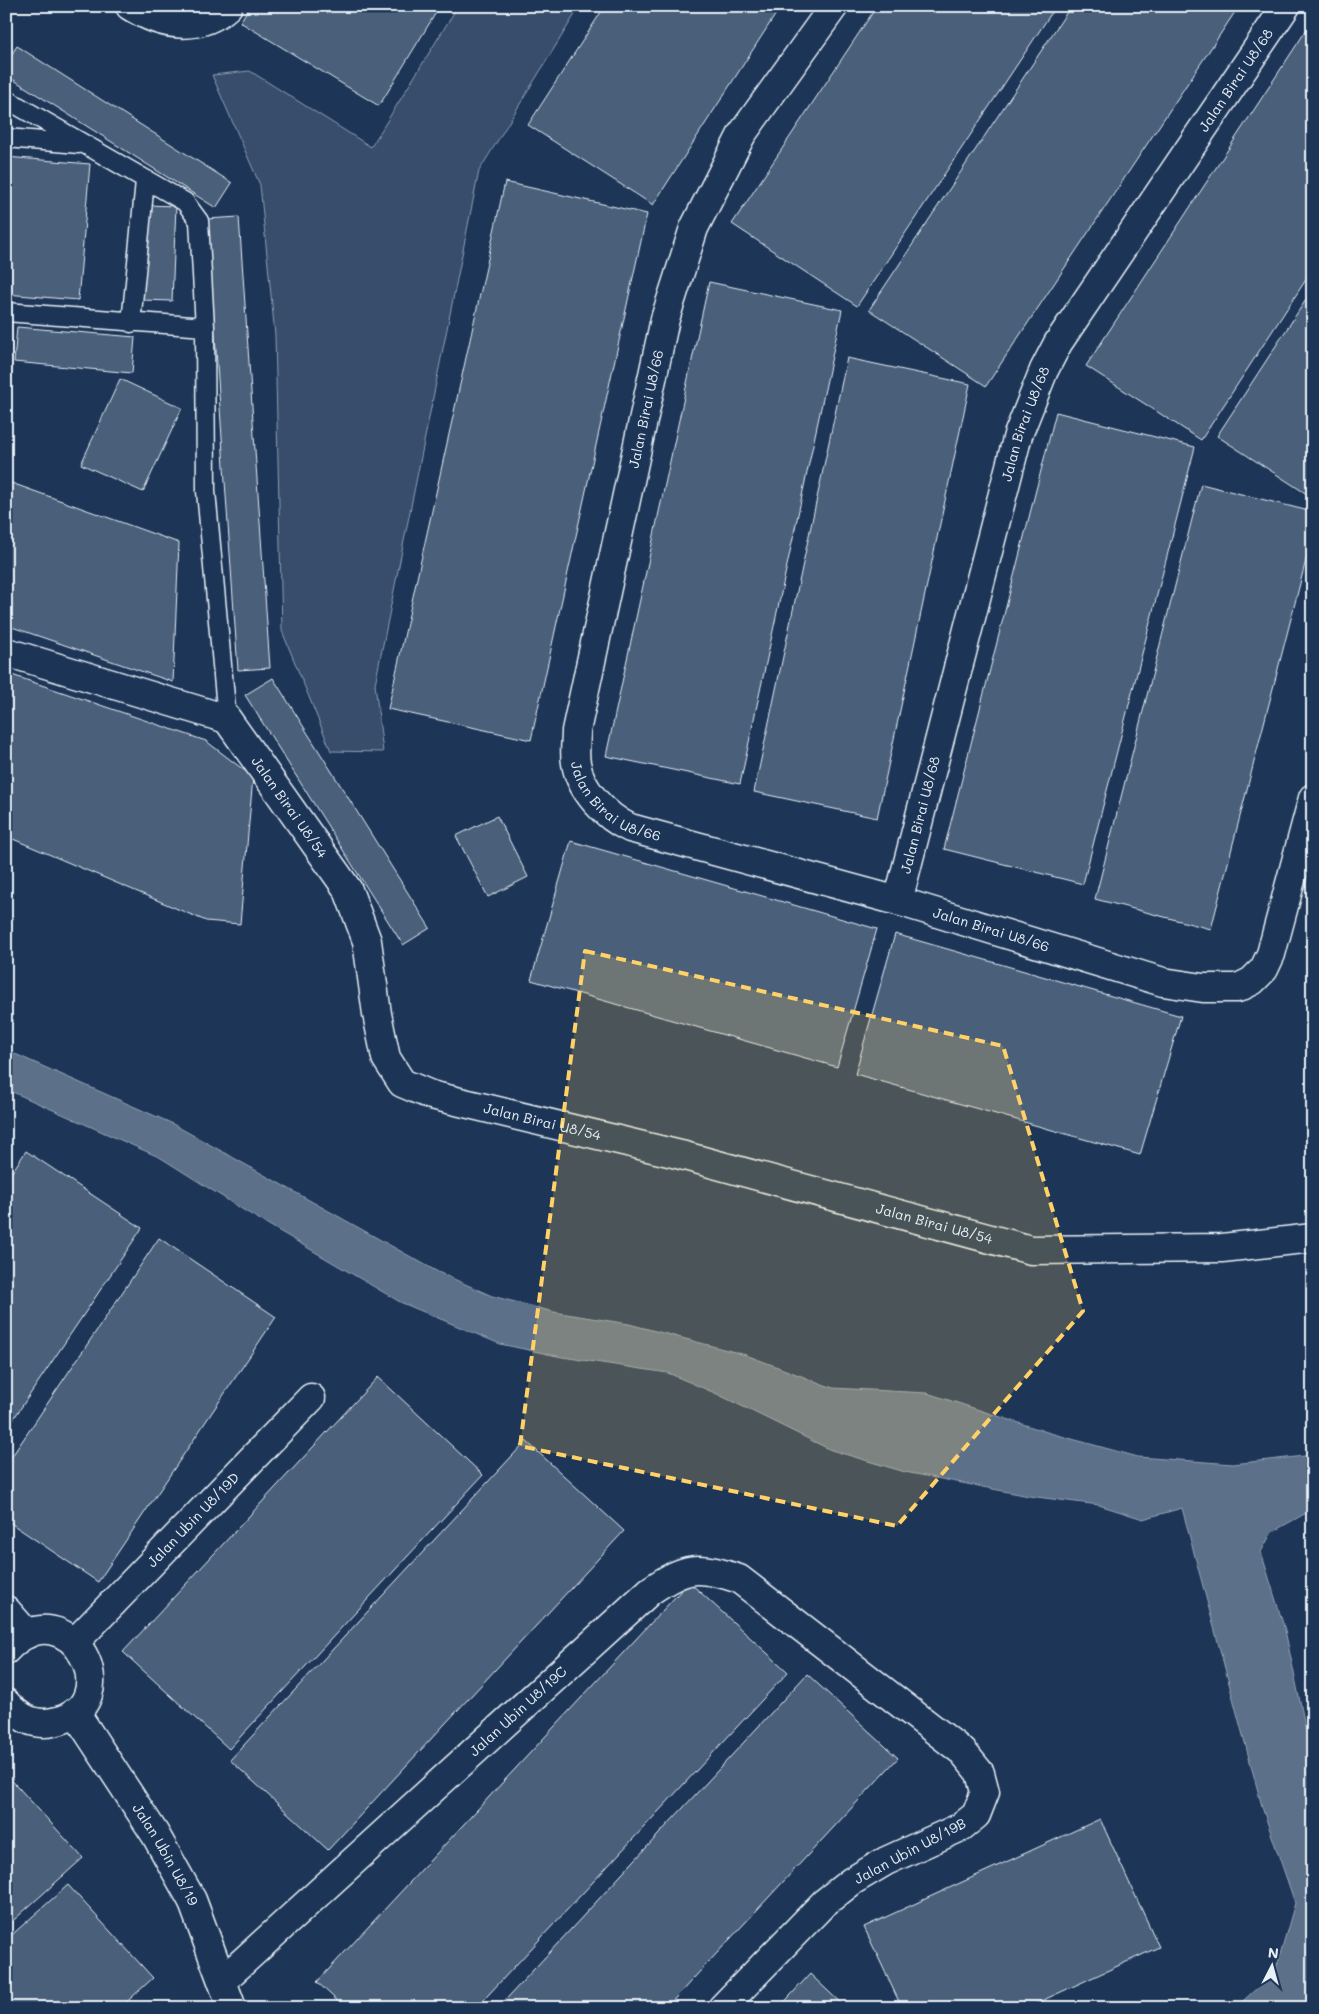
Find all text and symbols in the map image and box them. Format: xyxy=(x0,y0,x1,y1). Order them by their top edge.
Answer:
street label: Jalan Birai U8/68 xyxy=(1194,25,1277,135)
street label: Jalan Birai U8/66 xyxy=(624,348,667,470)
street label: Jalan Birai U8/68 xyxy=(996,363,1054,483)
street label: Jalan Birai U8/54 xyxy=(247,752,333,862)
street label: Jalan Birai U8/68 xyxy=(895,754,944,875)
street label: Jalan Birai U8/66 xyxy=(567,760,663,845)
street label: Jalan Birai U8/66 xyxy=(931,902,1052,956)
street label: Jalan Birai U8/54 xyxy=(482,1098,604,1145)
street label: Jalan Birai U8/54 xyxy=(874,1198,996,1248)
street label: Jalan Ubin U8/19D xyxy=(143,1468,243,1571)
street label: Jalan Ubin U8/19C xyxy=(465,1662,570,1760)
street label: Jalan Ubin U8/19 xyxy=(128,1800,203,1908)
street label: Jalan Ubin U8/19B xyxy=(851,1813,969,1888)
north arrow xyxy=(1246,1942,1296,1992)
text: N xyxy=(1267,1943,1280,1963)

